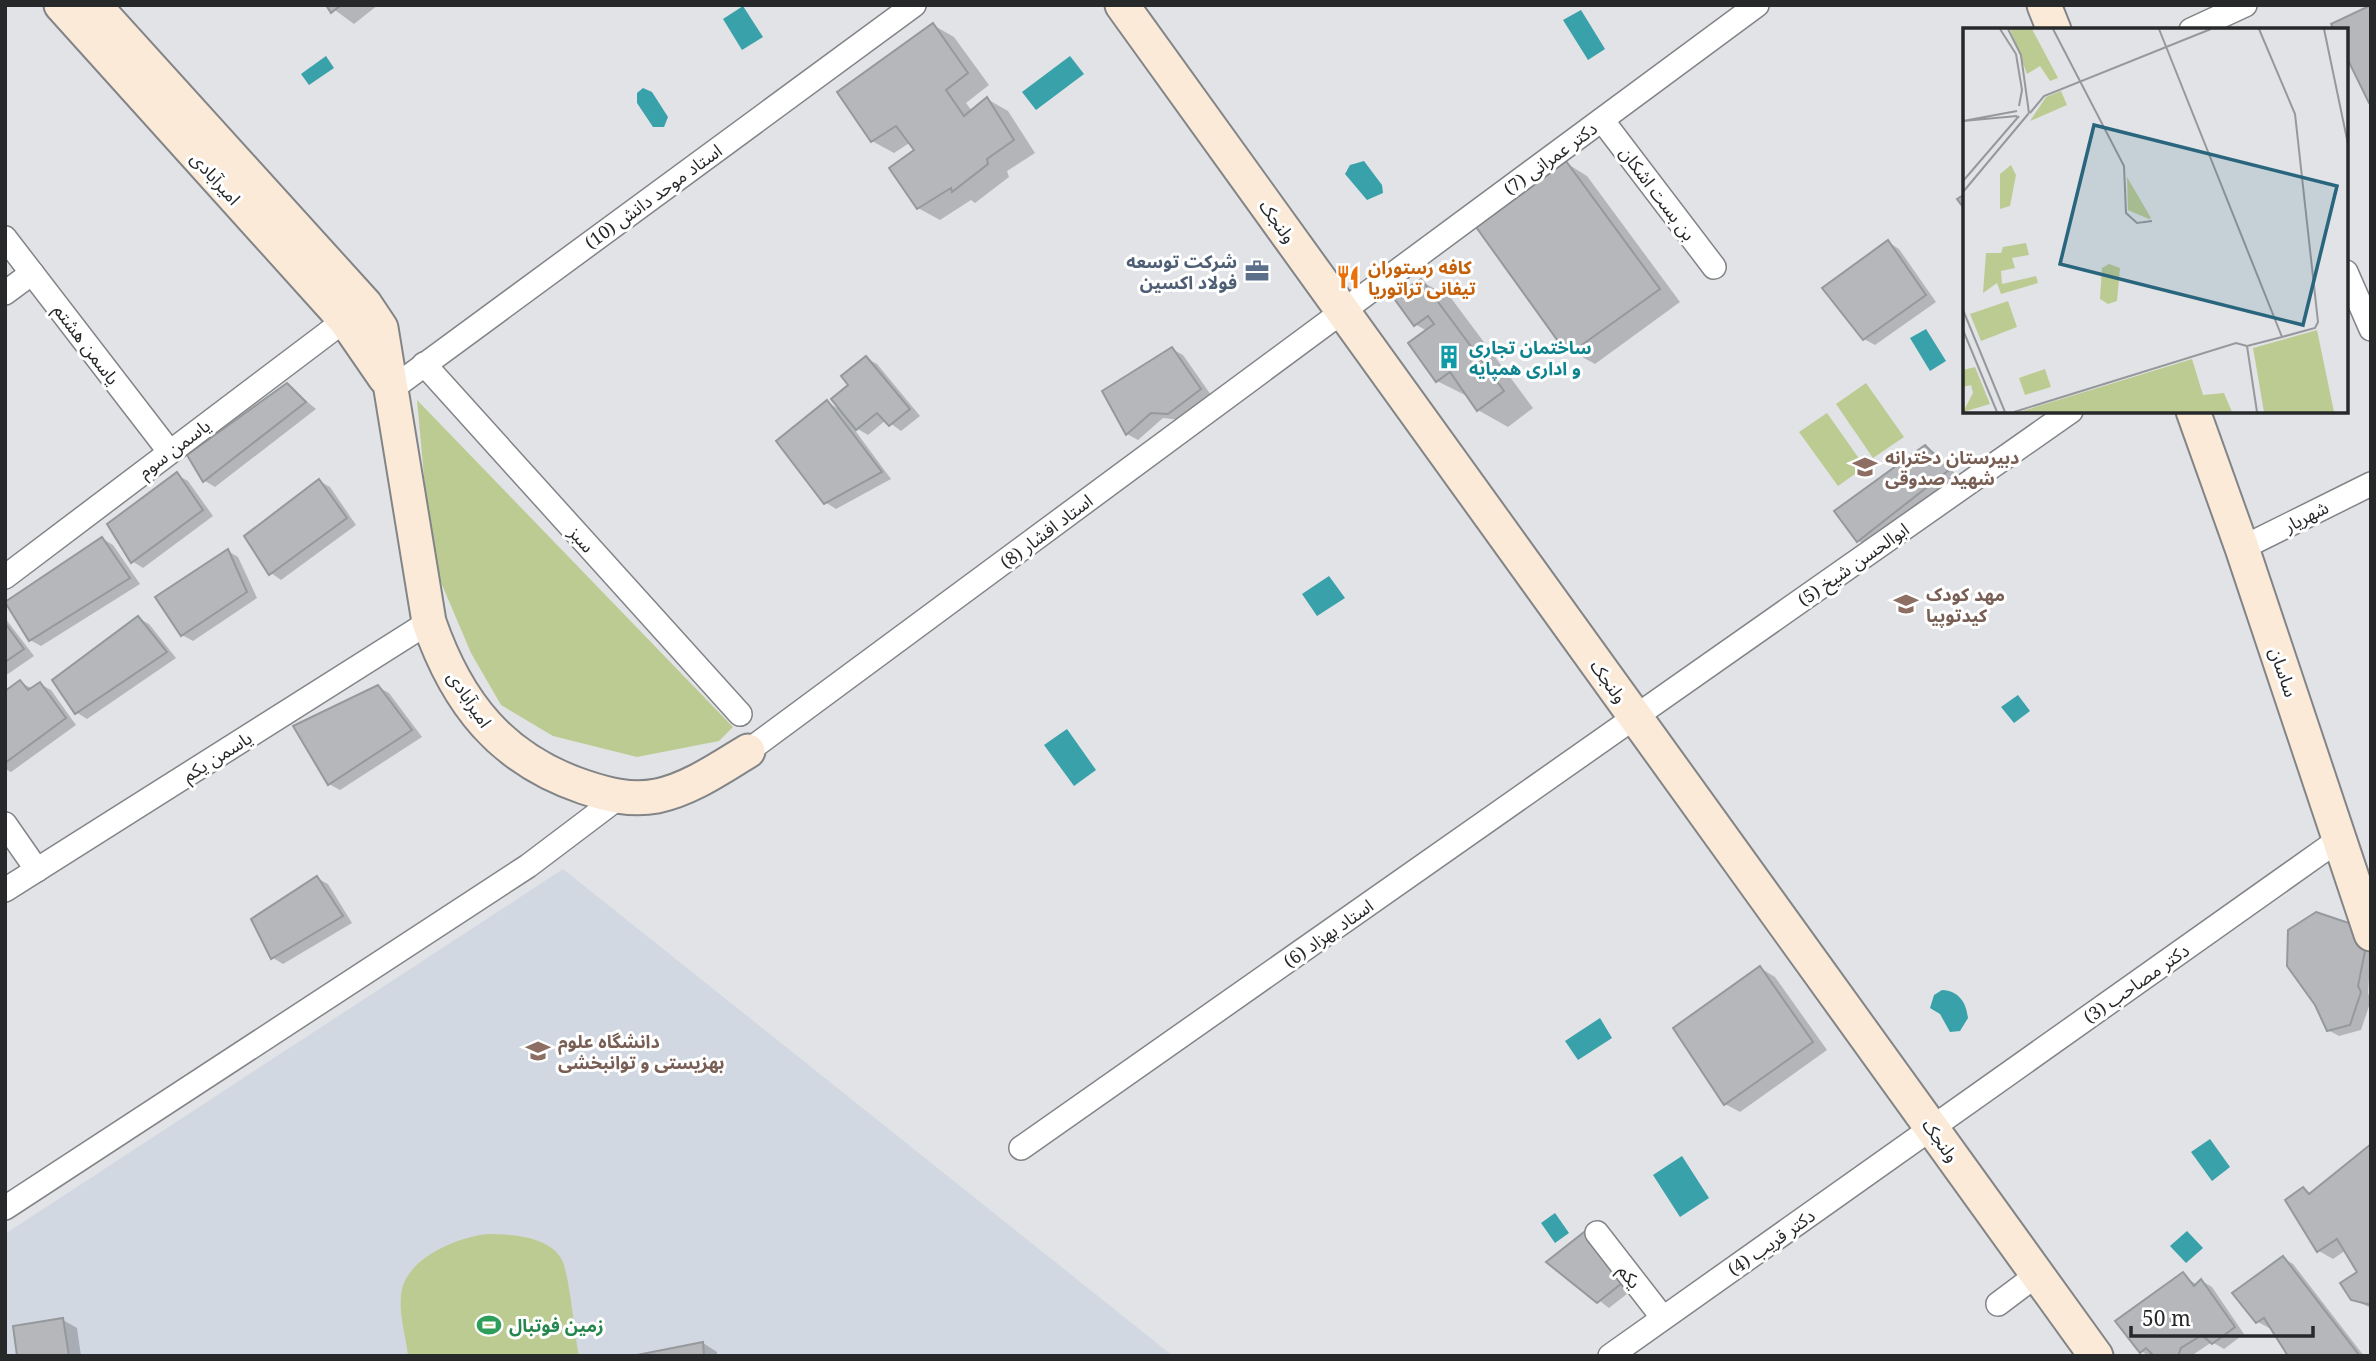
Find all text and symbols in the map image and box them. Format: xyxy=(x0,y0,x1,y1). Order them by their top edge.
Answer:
inset map xyxy=(1963,28,2348,413)
street label: دکتر عمرانی (7) xyxy=(1498,116,1602,200)
street label: استاد موحد دانش (10) xyxy=(580,138,726,254)
street label: بن بست اشکان xyxy=(1615,141,1701,245)
street label: امیرآبادی xyxy=(186,146,246,210)
street label: ولنجک xyxy=(1254,195,1302,247)
place label: شرکت توسعه فولاد اکسین xyxy=(1126,249,1237,294)
place label: کافه رستوران تیفانی تراتوریا xyxy=(1368,255,1476,300)
office icon: شرکت توسعه فولاد اکسین xyxy=(1243,257,1271,285)
restaurant icon: کافه رستوران تیفانی تراتوریا xyxy=(1334,263,1362,291)
street label: یاسمن هشتم xyxy=(47,299,125,391)
place label: ساختمان تجاری و اداری همپایه xyxy=(1469,335,1592,381)
building icon: ساختمان تجاری و اداری همپایه xyxy=(1435,343,1463,371)
street label: یاسمن سوم xyxy=(133,413,217,485)
place label: دبیرستان دخترانه شهید صدوقی xyxy=(1885,445,2019,490)
school or university icon: دبیرستان دخترانه شهید صدوقی xyxy=(1851,453,1879,481)
street label: استاد افشار (8) xyxy=(995,488,1097,574)
street label: شهریار xyxy=(2279,495,2332,538)
street label: ابوالحسن شیخ (5) xyxy=(1793,517,1915,613)
street label: سبز xyxy=(563,520,600,557)
place label: مهد کودک کیدتوپیا xyxy=(1926,582,2005,628)
school or university icon: مهد کودک کیدتوپیا xyxy=(1892,590,1920,618)
street label: ساسان xyxy=(2264,644,2304,700)
street label: ولنجک xyxy=(1585,655,1633,707)
street label: امیرآبادی xyxy=(442,666,498,732)
street label: یاسمن یکم xyxy=(178,725,257,788)
street label: استاد بهزاد (6) xyxy=(1278,893,1378,973)
street label: دکتر مصاحب (3) xyxy=(2078,938,2194,1028)
place label: دانشگاه علوم بهزیستی و توانبخشی xyxy=(558,1029,724,1074)
school or university icon: دانشگاه علوم بهزیستی و توانبخشی xyxy=(524,1037,552,1065)
street label: ولنجک xyxy=(1917,1114,1965,1166)
street label: دکتر قریب (4) xyxy=(1723,1203,1819,1281)
street label: یکم xyxy=(1611,1259,1647,1294)
scale bar xyxy=(2131,1294,2313,1338)
text: 50 m xyxy=(2142,1304,2191,1332)
sports icon: زمین فوتبال xyxy=(475,1311,503,1339)
place label: زمین فوتبال xyxy=(509,1313,604,1337)

